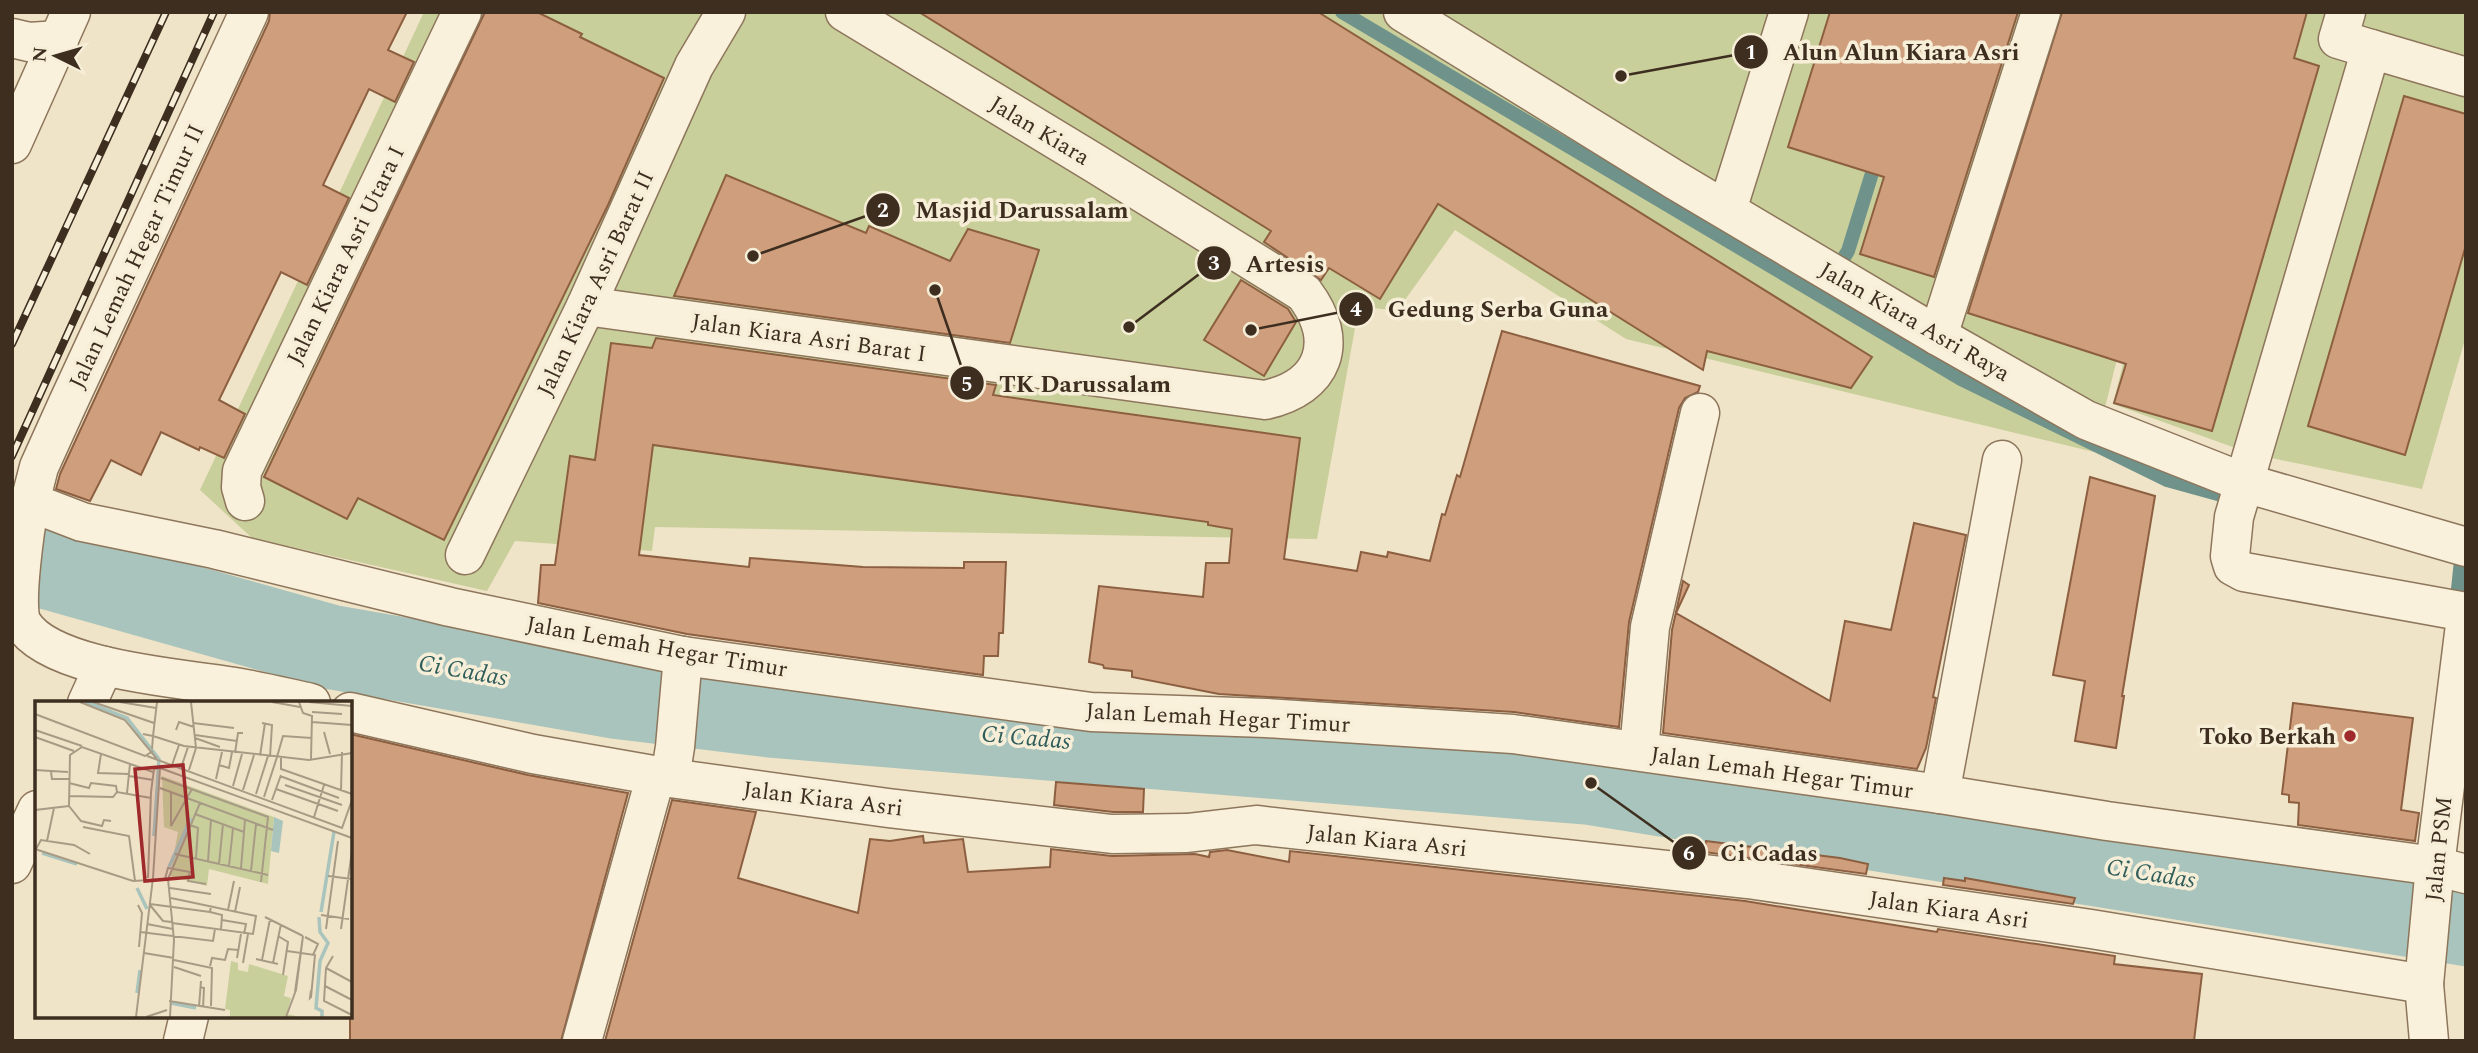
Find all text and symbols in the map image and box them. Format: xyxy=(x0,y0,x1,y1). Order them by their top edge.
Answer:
north arrow xyxy=(21,21,91,91)
callout: Alun Alun Kiara Asri xyxy=(1733,30,2033,75)
text: Alun Alun Kiara Asri xyxy=(1783,35,2019,71)
text: 1 xyxy=(1745,37,1757,69)
text: N xyxy=(25,46,56,64)
street label: Jalan Kiara xyxy=(982,87,1096,175)
street label: Jalan Lemah Hegar Timur II xyxy=(61,118,214,395)
street label: Jalan Kiara Asri Utara I xyxy=(278,140,415,371)
street label: Jalan Kiara Asri Barat II xyxy=(529,165,664,402)
callout: Masjid Darussalam xyxy=(866,187,1142,232)
text: Masjid Darussalam xyxy=(915,193,1129,229)
text: 2 xyxy=(877,195,889,227)
callout: Artesis xyxy=(1197,241,1338,286)
text: Artesis xyxy=(1246,247,1324,283)
text: 3 xyxy=(1208,248,1220,280)
street label: Jalan Kiara Asri Raya xyxy=(1812,253,2016,391)
callout: Gedung Serba Guna xyxy=(1339,286,1622,331)
text: Gedung Serba Guna xyxy=(1388,292,1609,328)
text: 4 xyxy=(1350,294,1362,326)
street label: Jalan Kiara Asri Barat I xyxy=(689,305,928,372)
callout: TK Darussalam xyxy=(950,361,1185,406)
text: TK Darussalam xyxy=(999,367,1171,403)
text: 5 xyxy=(961,369,973,401)
street label: Jalan Lemah Hegar Timur xyxy=(523,607,790,688)
water label: Ci Cadas xyxy=(416,645,511,697)
street label: Jalan Lemah Hegar Timur xyxy=(1085,694,1351,743)
inset map xyxy=(35,701,352,1018)
water label: Ci Cadas xyxy=(980,716,1073,760)
place label: Toko Berkah xyxy=(2199,720,2336,755)
marker: Toko Berkah xyxy=(2342,728,2358,744)
street label: Jalan Lemah Hegar Timur xyxy=(1648,738,1915,809)
street label: Jalan Kiara Asri xyxy=(741,772,905,827)
street label: Jalan PSM xyxy=(2417,795,2462,903)
street label: Jalan Kiara Asri xyxy=(1305,816,1469,867)
callout: Ci Cadas xyxy=(1671,830,1832,875)
text: Ci Cadas xyxy=(1720,836,1818,872)
text: 6 xyxy=(1683,838,1695,870)
water label: Ci Cadas xyxy=(2104,849,2198,899)
street label: Jalan Kiara Asri xyxy=(1867,882,2031,939)

